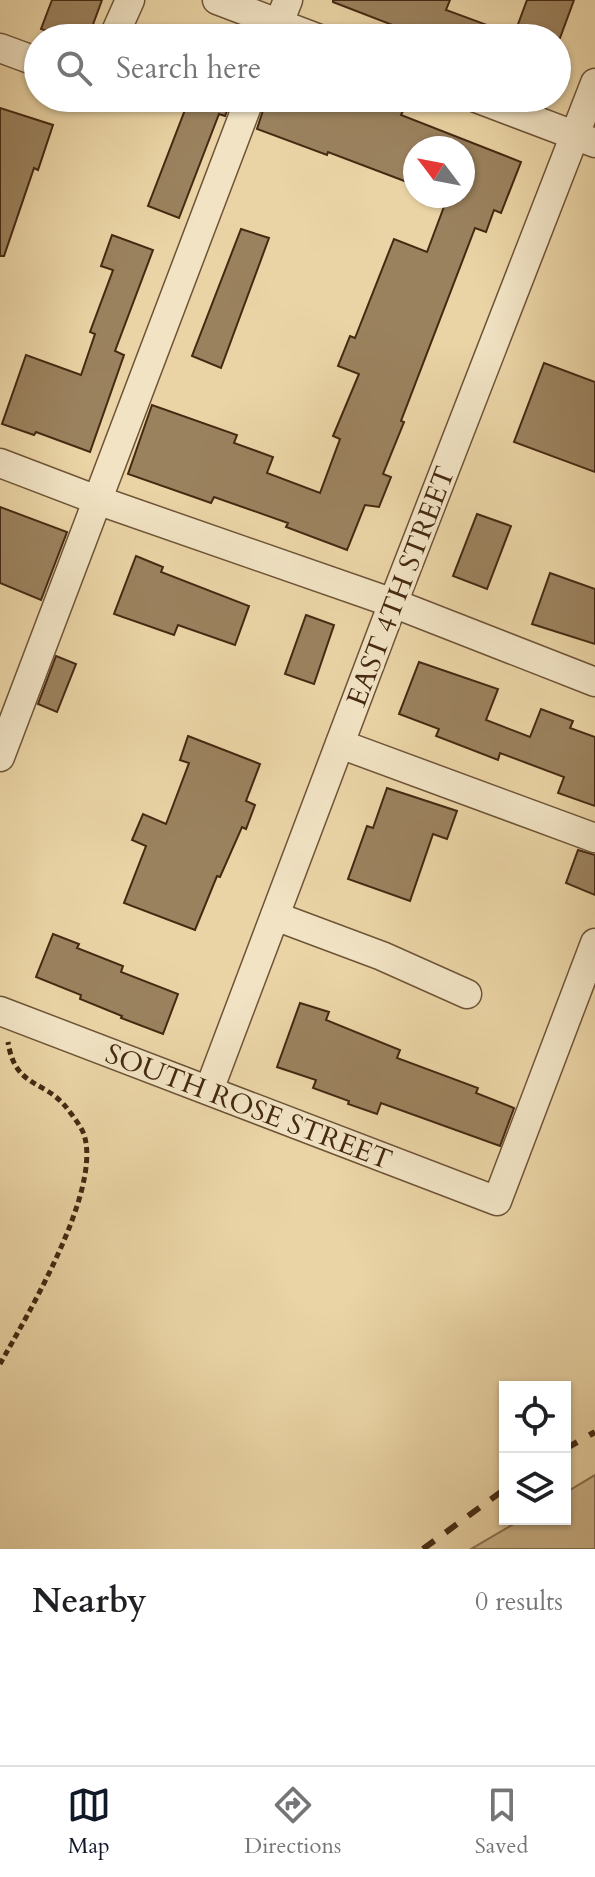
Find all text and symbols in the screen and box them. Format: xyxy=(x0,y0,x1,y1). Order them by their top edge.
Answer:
search box xyxy=(24,24,571,112)
icon: search xyxy=(52,46,96,90)
text: Search here xyxy=(116,48,261,89)
north arrow xyxy=(403,136,475,208)
street label: EAST 4TH STREET xyxy=(338,461,464,712)
street label: SOUTH ROSE STREET xyxy=(100,1035,397,1179)
map controls xyxy=(499,1381,571,1525)
button: locate xyxy=(499,1381,571,1453)
button: layers xyxy=(499,1453,571,1525)
text: Nearby xyxy=(32,1578,147,1624)
text: 0 results xyxy=(475,1584,563,1619)
tab: Map xyxy=(67,1783,111,1861)
tab: Directions xyxy=(244,1783,341,1861)
tab: Saved xyxy=(475,1783,528,1861)

